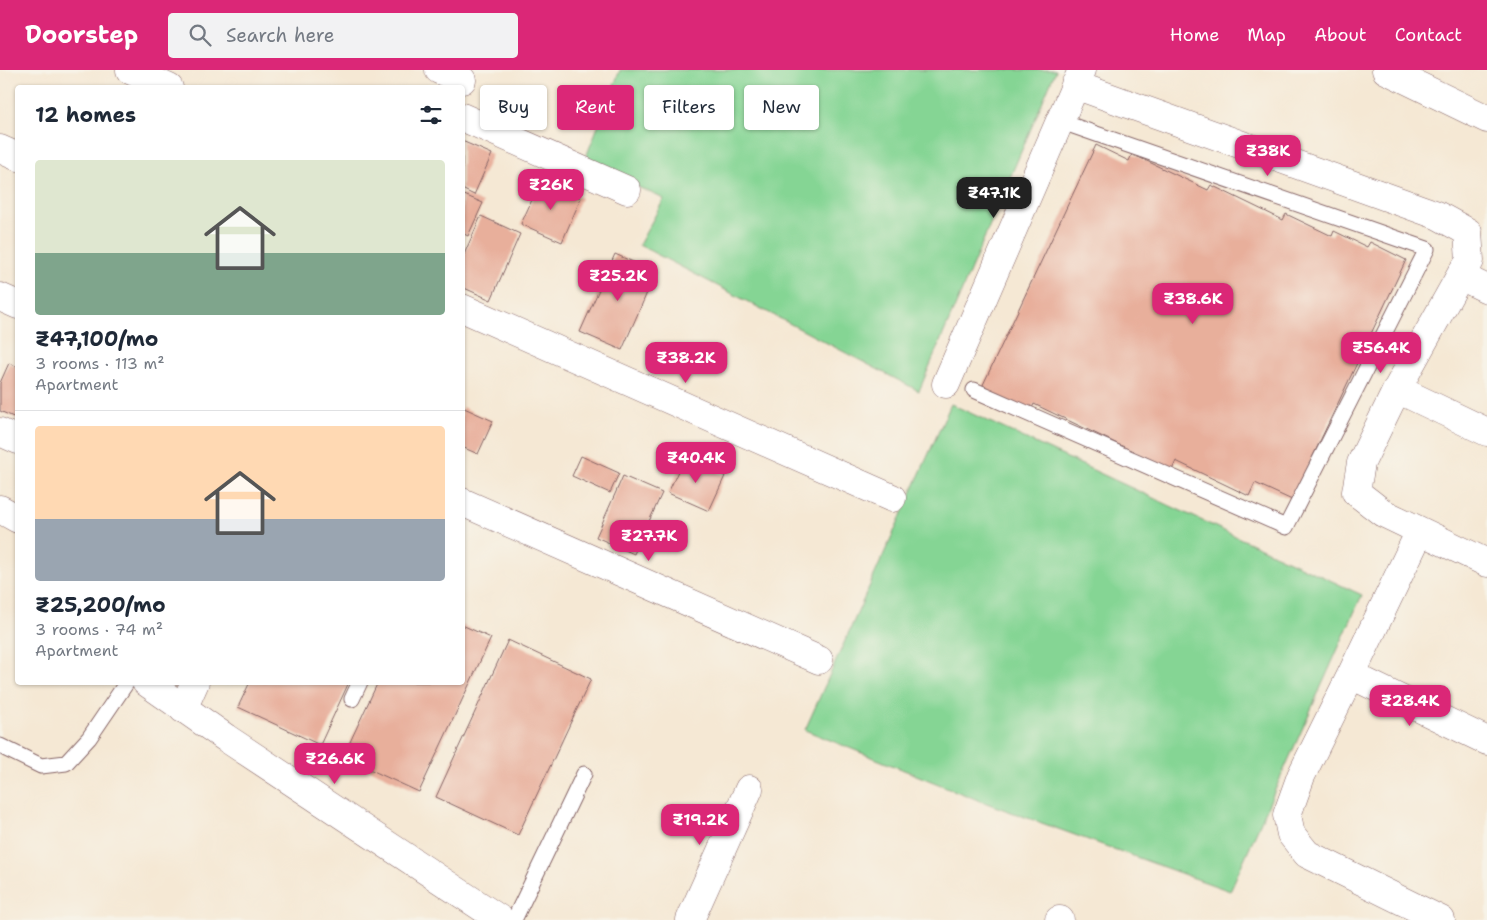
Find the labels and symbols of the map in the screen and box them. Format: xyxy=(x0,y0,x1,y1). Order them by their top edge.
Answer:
pin: ₹38K xyxy=(1238,134,1298,177)
pin: ₹26K xyxy=(521,168,581,211)
pin: ₹47.1K xyxy=(953,176,1035,219)
pin: ₹25.2K xyxy=(577,260,659,302)
pin: ₹38.6K xyxy=(1152,282,1234,325)
pin: ₹56.4K xyxy=(1340,332,1422,374)
pin: ₹38.2K xyxy=(645,342,727,384)
pin: ₹40.4K xyxy=(655,442,737,484)
pin: ₹27.7K xyxy=(608,520,690,562)
pin: ₹28.4K xyxy=(1369,684,1451,727)
pin: ₹26.6K xyxy=(294,742,376,785)
pin: ₹19.2K xyxy=(659,804,741,846)

